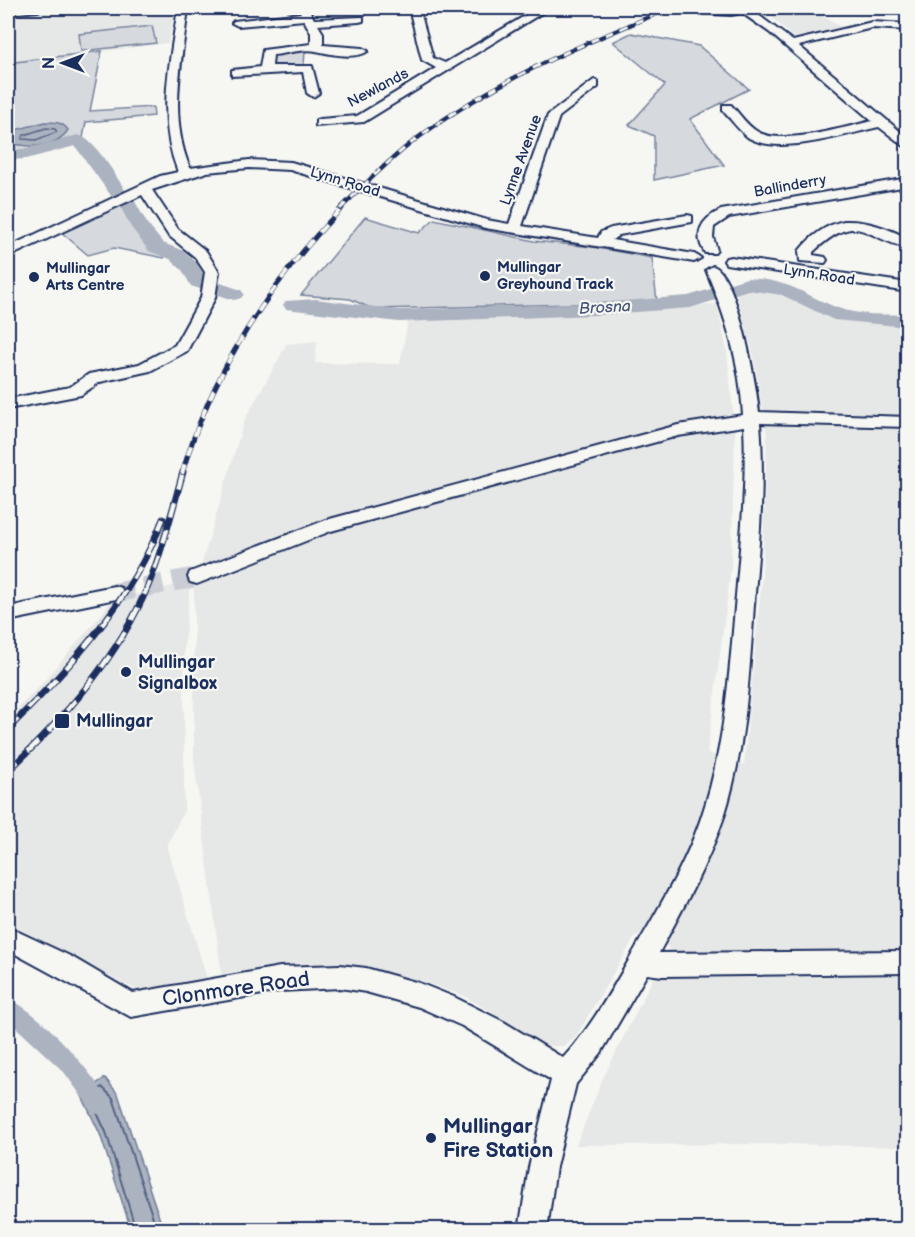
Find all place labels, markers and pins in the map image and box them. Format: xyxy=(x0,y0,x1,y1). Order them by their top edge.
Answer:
place label: Mullingar Greyhound Track xyxy=(497,258,613,294)
place label: Mullingar Arts Centre xyxy=(45,259,125,295)
marker: Mullingar Greyhound Track xyxy=(478,269,492,283)
marker: Mullingar Arts Centre xyxy=(27,270,41,284)
place label: Mullingar Signalbox xyxy=(138,652,217,694)
marker: Mullingar Signalbox xyxy=(119,665,133,679)
place label: Mullingar xyxy=(76,711,154,732)
marker: Mullingar xyxy=(53,712,71,730)
place label: Mullingar Fire Station xyxy=(443,1114,553,1163)
marker: Mullingar Fire Station xyxy=(424,1131,438,1145)

